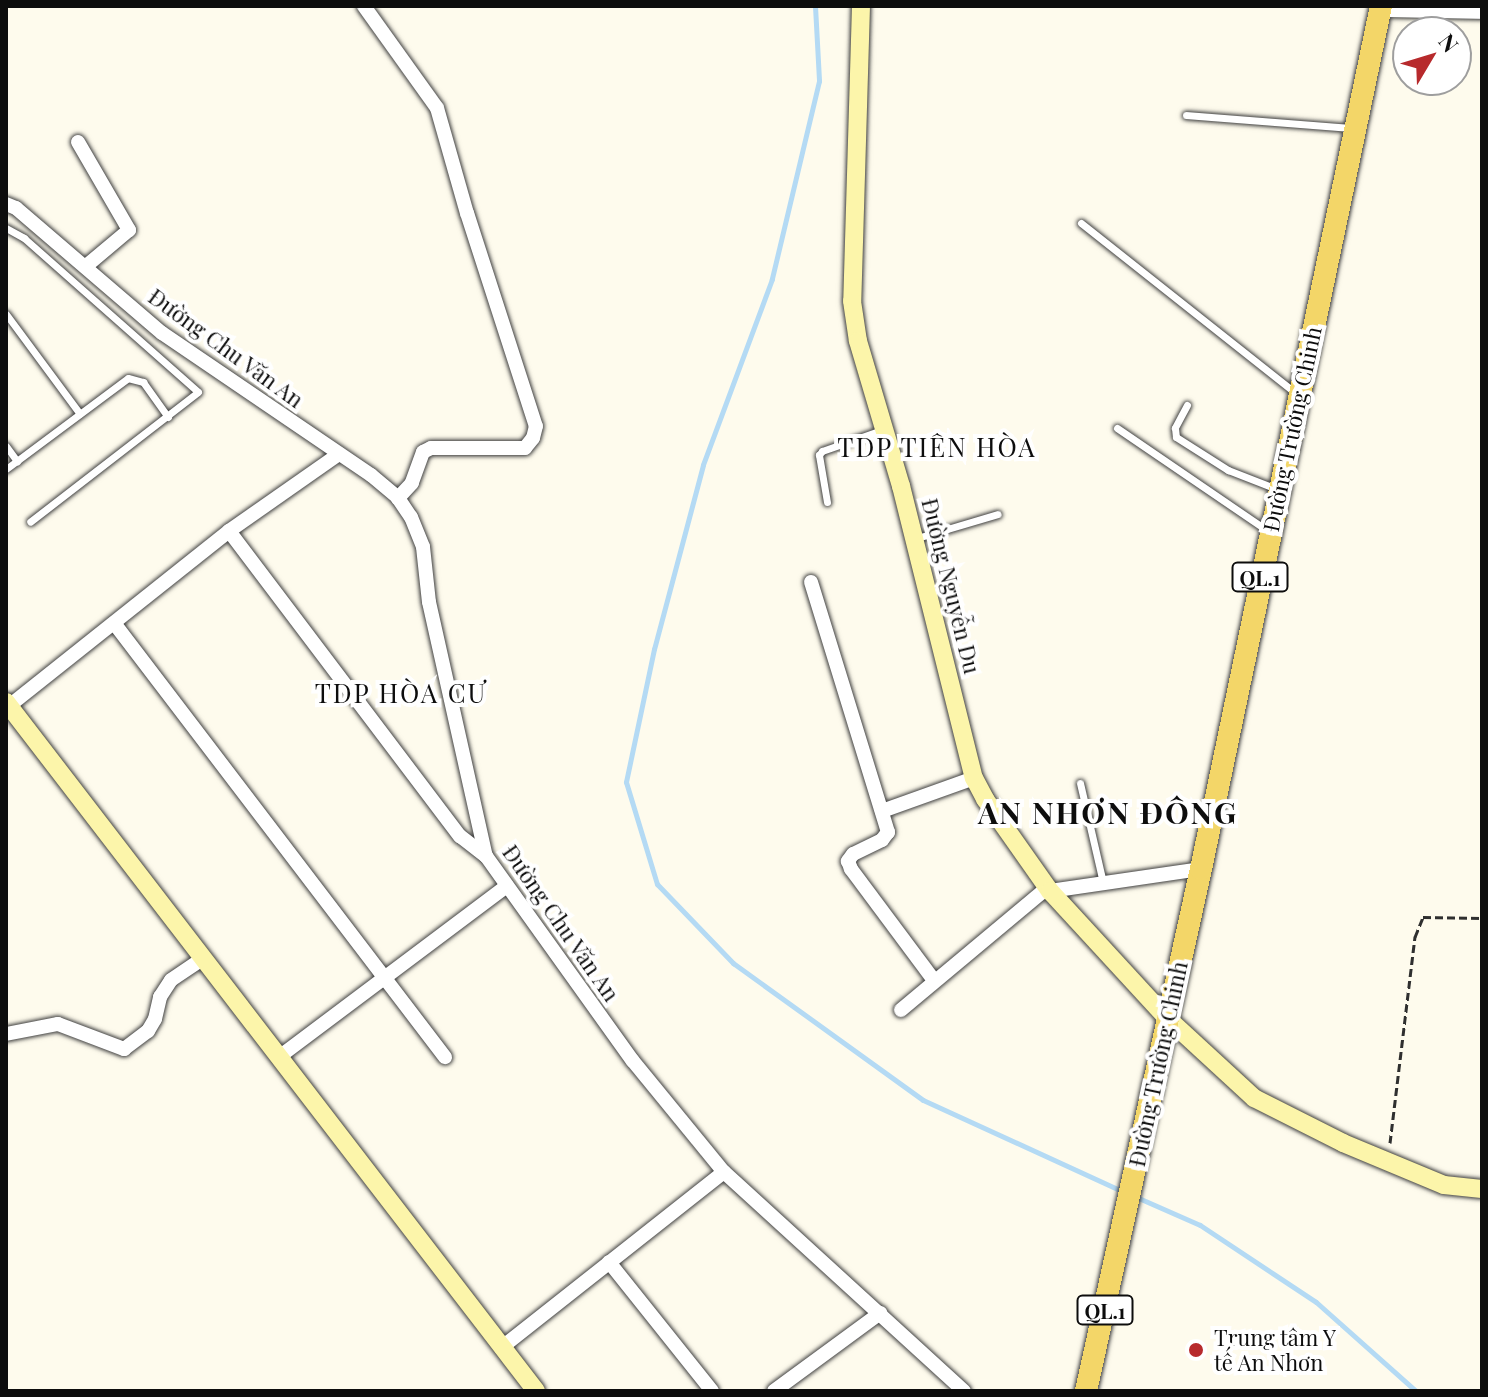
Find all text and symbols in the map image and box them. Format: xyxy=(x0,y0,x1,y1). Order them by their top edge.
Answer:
north arrow xyxy=(1392,16,1472,96)
text: N xyxy=(1433,27,1466,58)
street label: Đường Chu Văn An xyxy=(143,283,309,413)
street label: Đường Trường Chinh xyxy=(1257,324,1327,534)
district label: TDP TIÊN HÒA xyxy=(837,431,1037,463)
street label: Đường Nguyễn Du xyxy=(916,496,986,676)
road number: QL.1 xyxy=(1230,561,1290,593)
district label: TDP HÒA CƯ xyxy=(314,677,488,709)
district label: AN NHƠN ĐÔNG xyxy=(978,794,1238,830)
street label: Đường Chu Văn An xyxy=(497,839,625,1007)
street label: Đường Trường Chinh xyxy=(1123,959,1193,1169)
road number: QL.1 xyxy=(1075,1294,1135,1326)
place label: Trung tâm Y tế An Nhơn xyxy=(1214,1324,1337,1376)
marker: Trung tâm Y tế An Nhơn xyxy=(1185,1339,1207,1361)

